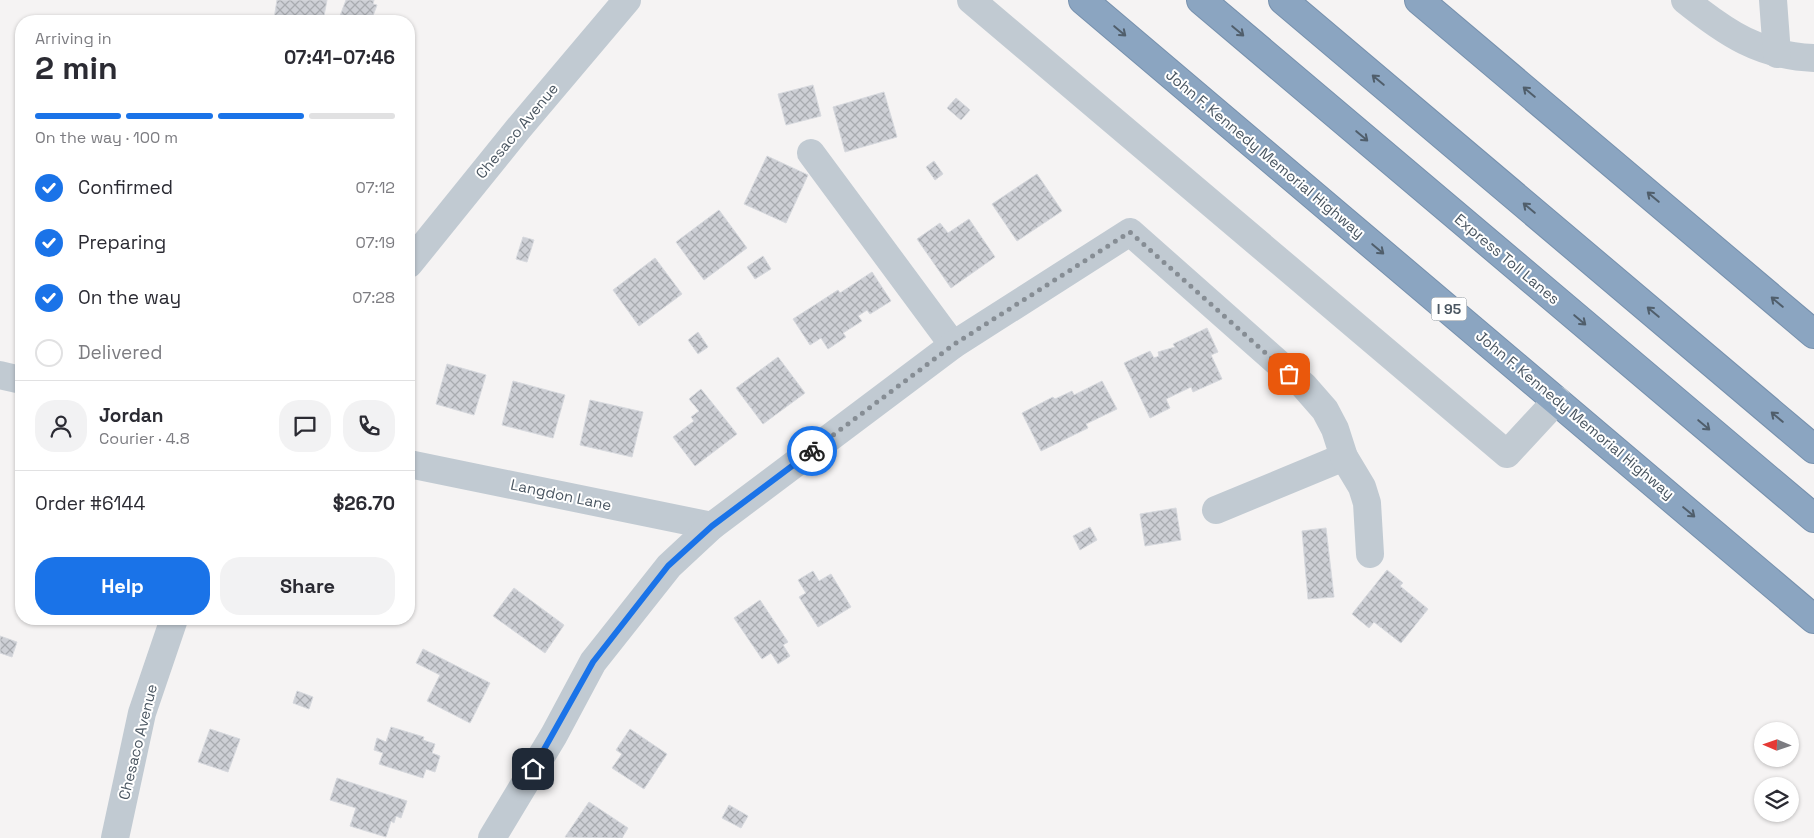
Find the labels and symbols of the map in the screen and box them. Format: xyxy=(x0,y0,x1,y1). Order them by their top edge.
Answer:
one-way arrow xyxy=(1113,26,1126,37)
one-way arrow xyxy=(1231,26,1244,37)
street label: John F. Kennedy Memorial Highway xyxy=(1162,65,1368,242)
one-way arrow xyxy=(1371,74,1384,86)
street label: Chesaco Avenue xyxy=(471,79,562,182)
one-way arrow xyxy=(1522,87,1535,98)
one-way arrow xyxy=(1356,131,1369,142)
one-way arrow xyxy=(1646,192,1659,203)
one-way arrow xyxy=(1522,202,1535,213)
street label: Express Toll Lanes xyxy=(1451,209,1564,308)
one-way arrow xyxy=(1371,243,1384,254)
one-way arrow xyxy=(1770,297,1783,308)
road number: I 95 xyxy=(1432,298,1466,320)
one-way arrow xyxy=(1646,307,1659,318)
one-way arrow xyxy=(1573,315,1586,326)
street label: John F. Kennedy Memorial Highway xyxy=(1472,326,1678,503)
pin xyxy=(1268,353,1310,395)
one-way arrow xyxy=(1770,412,1783,423)
one-way arrow xyxy=(1697,419,1710,430)
courier xyxy=(787,426,837,476)
street label: Langdon Lane xyxy=(509,475,613,514)
one-way arrow xyxy=(1682,507,1695,518)
street label: Chesaco Avenue xyxy=(114,682,161,802)
north arrow xyxy=(1754,722,1799,768)
pin xyxy=(512,748,554,790)

